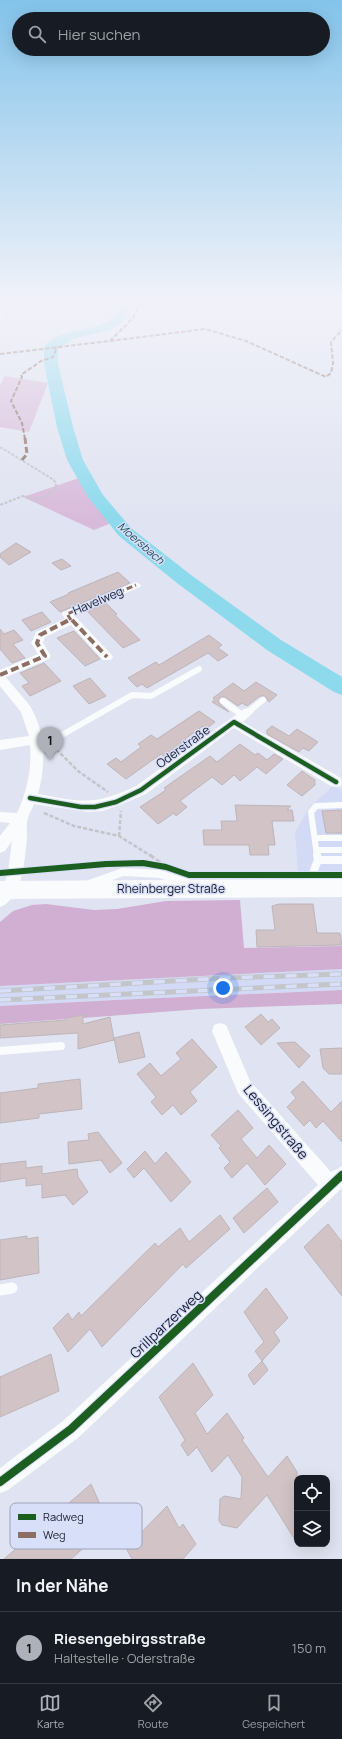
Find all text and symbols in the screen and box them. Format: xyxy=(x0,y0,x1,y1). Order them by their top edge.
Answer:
search box xyxy=(12,12,330,56)
icon: search xyxy=(26,23,48,45)
text: Hier suchen xyxy=(58,24,140,45)
water label: Moersbach xyxy=(115,518,168,567)
street label: Havelweg xyxy=(70,582,126,619)
street label: Oderstraße xyxy=(152,721,213,772)
pin: 1 xyxy=(37,727,63,760)
street label: Rheinberger Straße xyxy=(117,880,225,897)
your location xyxy=(213,978,233,998)
street label: Lessingstraße xyxy=(240,1080,313,1163)
street label: Grillparzerweg xyxy=(125,1285,206,1362)
map controls xyxy=(294,1475,330,1547)
button: locate xyxy=(294,1475,330,1511)
legend xyxy=(10,1503,142,1549)
text: Radweg xyxy=(43,1509,84,1524)
button: layers xyxy=(294,1511,330,1547)
text: Weg xyxy=(43,1527,66,1542)
text: In der Nähe xyxy=(16,1574,109,1597)
text: Riesengebirgsstraße xyxy=(54,1628,206,1649)
text: 1 xyxy=(26,1639,32,1657)
text: 150 m xyxy=(292,1639,326,1657)
text: Haltestelle · Oderstraße xyxy=(54,1649,195,1667)
tab: Karte xyxy=(37,1692,64,1731)
tab: Route xyxy=(138,1692,168,1731)
tab: Gespeichert xyxy=(242,1692,305,1731)

